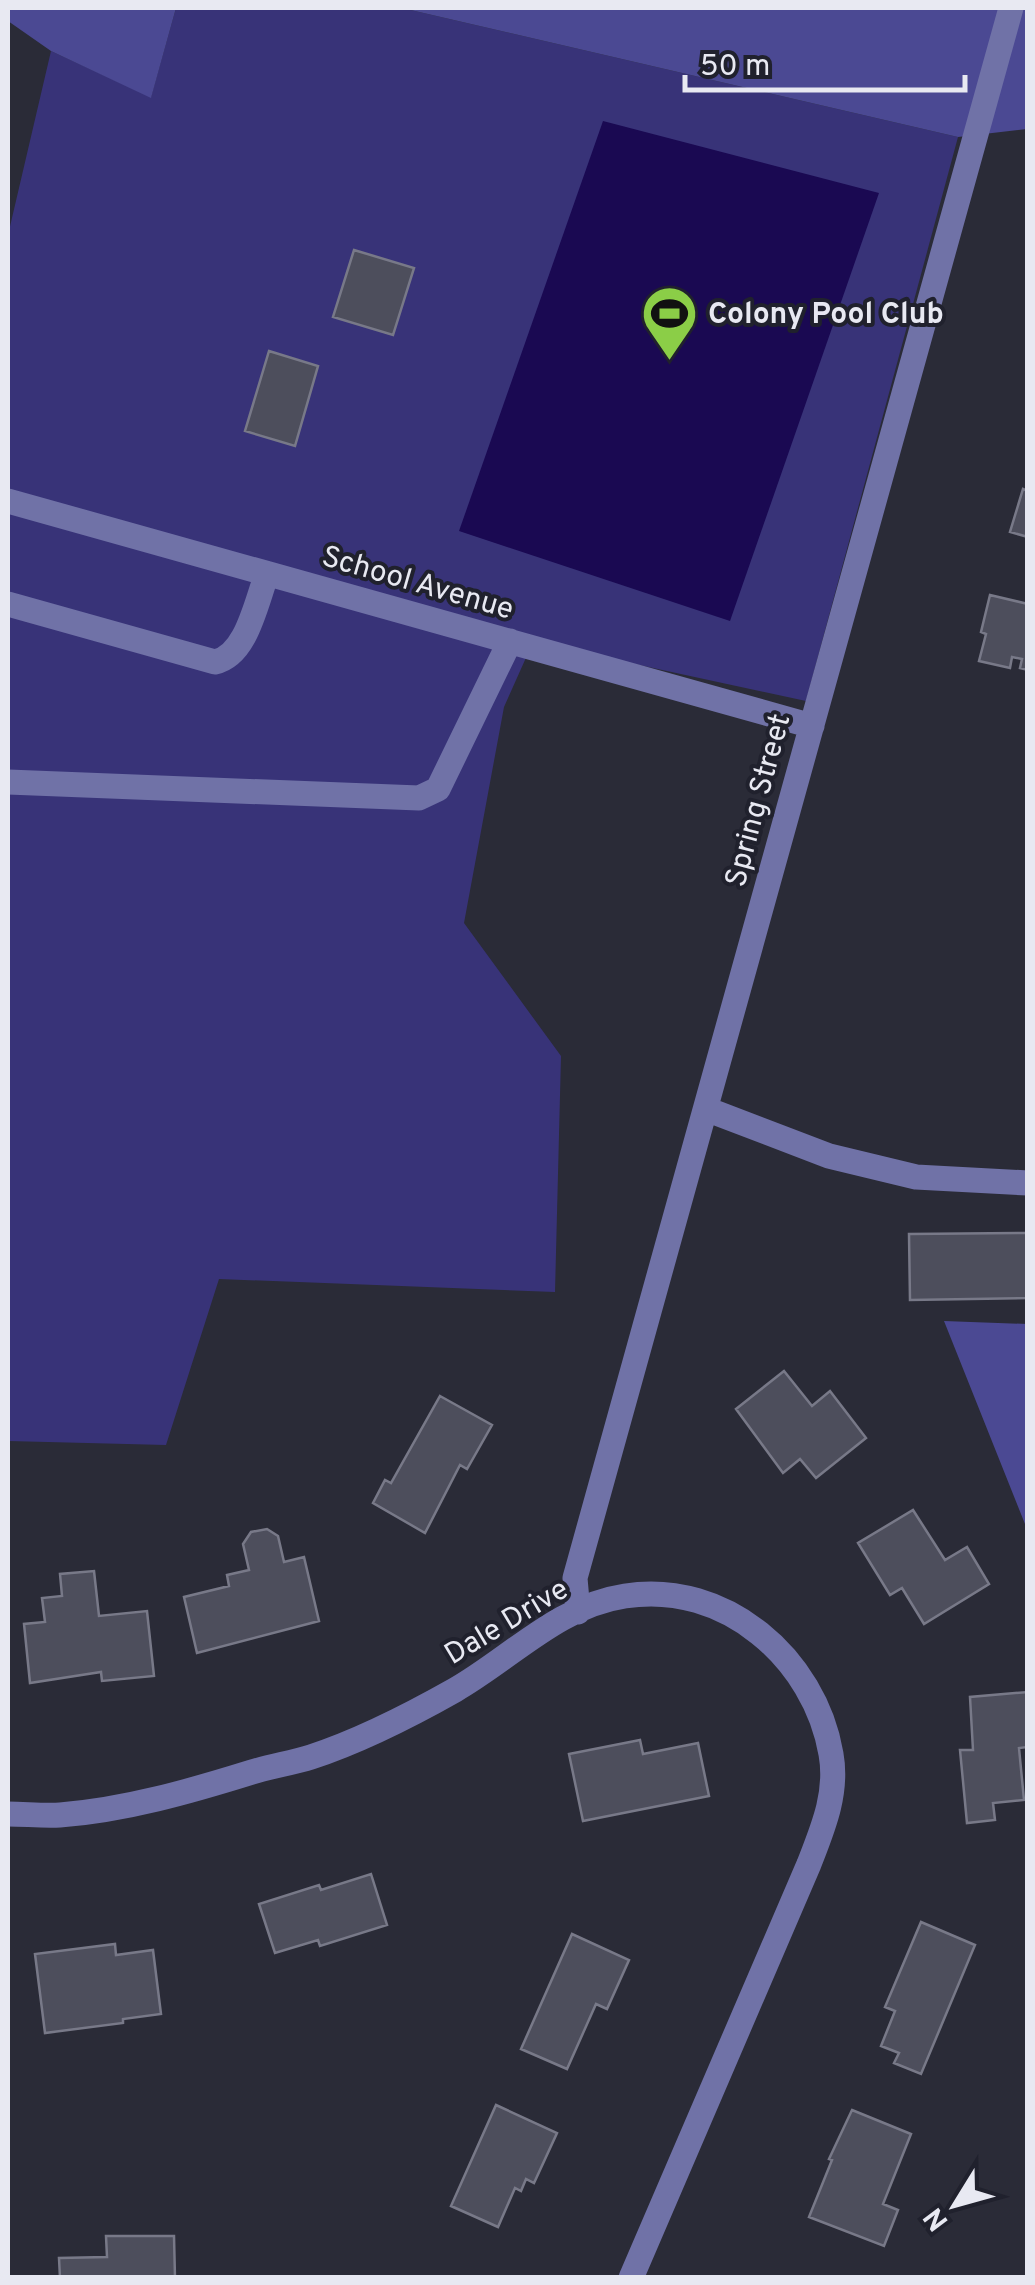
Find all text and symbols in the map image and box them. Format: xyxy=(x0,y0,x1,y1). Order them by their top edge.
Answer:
scale bar xyxy=(685,30,965,92)
text: 50 m xyxy=(700,49,770,86)
sports icon: Colony Pool Club xyxy=(639,283,699,362)
place label: Colony Pool Club xyxy=(708,297,944,334)
street label: School Avenue xyxy=(317,539,517,629)
street label: Spring Street xyxy=(719,710,800,891)
street label: Dale Drive xyxy=(439,1572,576,1674)
north arrow xyxy=(905,2155,1005,2255)
text: N xyxy=(917,2199,958,2237)

